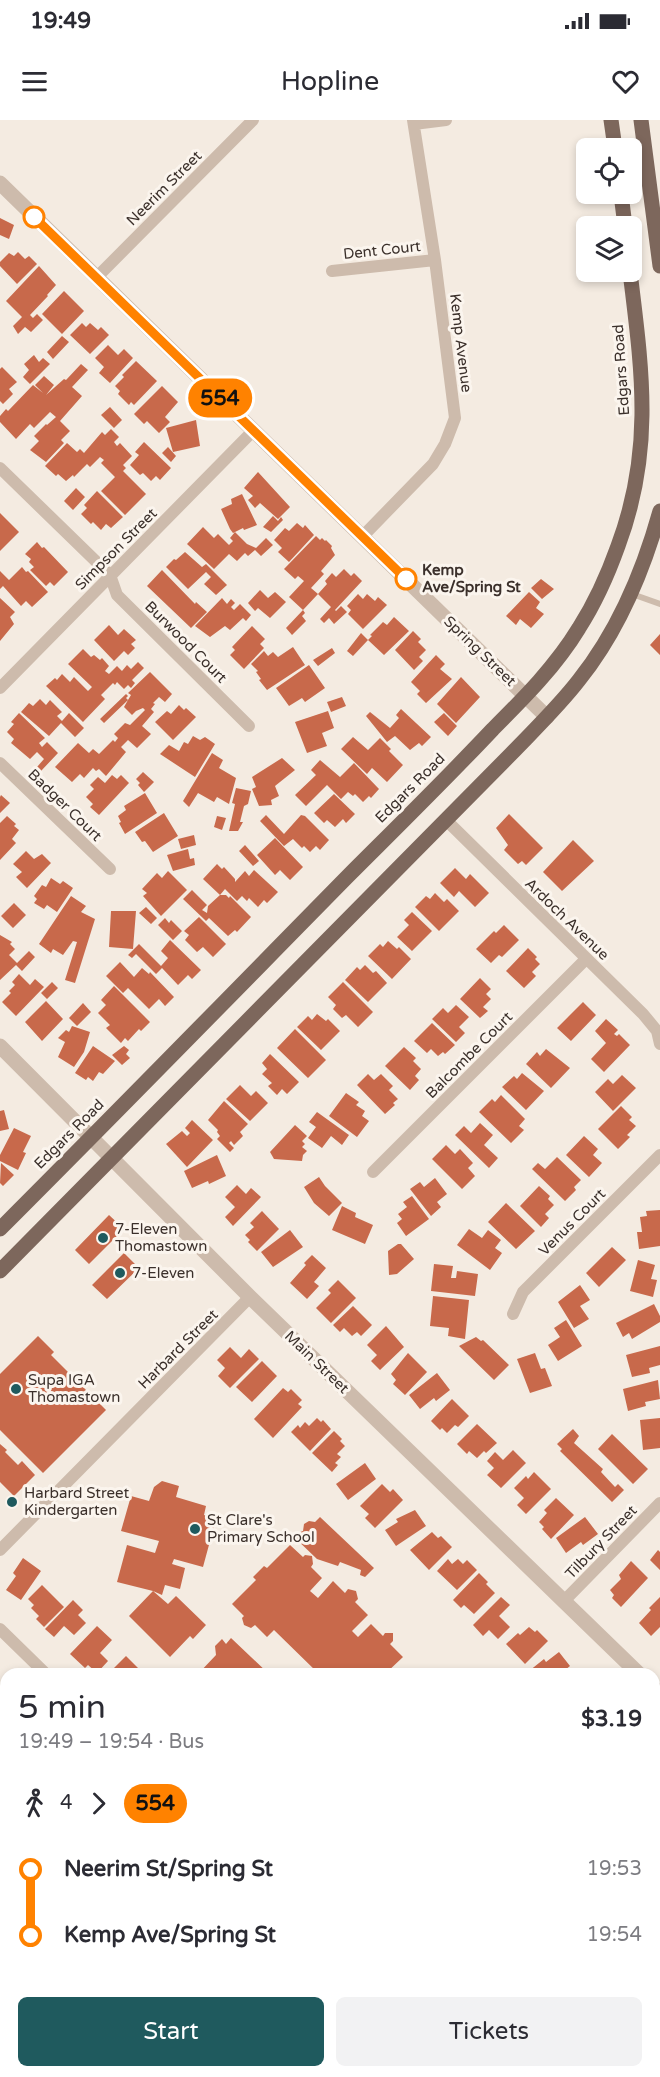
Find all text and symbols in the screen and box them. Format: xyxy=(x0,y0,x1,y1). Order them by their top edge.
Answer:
text: 19:49 xyxy=(30,8,91,34)
icon: menu xyxy=(18,65,51,98)
text: Hopline xyxy=(281,65,379,98)
icon: heart xyxy=(609,65,642,98)
map controls xyxy=(576,138,642,282)
button: locate xyxy=(576,138,642,204)
street label: Neerim Street xyxy=(123,147,205,229)
unlabelled marker xyxy=(23,206,45,228)
button: layers xyxy=(576,216,642,282)
street label: Dent Court xyxy=(342,237,422,263)
street label: Kemp Avenue xyxy=(446,293,476,393)
street label: Edgars Road xyxy=(609,324,633,416)
line badge: 554 xyxy=(186,378,254,418)
text: 554 xyxy=(200,386,240,411)
street label: Simpson Street xyxy=(71,504,161,594)
place label: Kemp Ave/Spring St xyxy=(422,561,521,597)
marker: Kemp Ave/Spring St xyxy=(395,568,417,590)
street label: Burwood Court xyxy=(141,597,231,687)
street label: Spring Street xyxy=(440,612,520,690)
street label: Edgars Road xyxy=(371,749,449,827)
street label: Badger Court xyxy=(24,765,106,845)
street label: Ardoch Avenue xyxy=(521,874,613,964)
street label: Balcombe Court xyxy=(422,1008,516,1102)
street label: Edgars Road xyxy=(30,1095,108,1173)
street label: Venus Court xyxy=(535,1185,609,1259)
place label: 7-Eleven Thomastown xyxy=(115,1220,207,1255)
marker: 7-Eleven Thomastown xyxy=(96,1231,110,1245)
place label: 7-Eleven xyxy=(132,1264,194,1282)
marker: 7-Eleven xyxy=(113,1266,127,1280)
street label: Harbard Street xyxy=(134,1305,222,1393)
street label: Main Street xyxy=(281,1327,353,1397)
place label: Supa IGA Thomastown xyxy=(28,1371,120,1406)
marker: Supa IGA Thomastown xyxy=(9,1382,23,1396)
place label: Harbard Street Kindergarten xyxy=(24,1484,129,1519)
marker: Harbard Street Kindergarten xyxy=(5,1495,19,1509)
street label: Tilbury Street xyxy=(561,1501,641,1583)
place label: St Clare's Primary School xyxy=(207,1511,315,1546)
marker: St Clare's Primary School xyxy=(188,1522,202,1536)
text: 5 min xyxy=(18,1688,106,1727)
text: $3.19 xyxy=(581,1706,642,1732)
text: 19:49 – 19:54 · Bus xyxy=(18,1730,204,1754)
icon: walk xyxy=(18,1787,51,1820)
icon: forward xyxy=(82,1787,115,1820)
text: 4 xyxy=(60,1791,73,1815)
text: 554 xyxy=(136,1791,175,1816)
text: Neerim St/Spring St xyxy=(64,1856,273,1882)
text: 19:53 xyxy=(587,1857,642,1881)
text: Kemp Ave/Spring St xyxy=(64,1922,276,1948)
text: 19:54 xyxy=(587,1923,642,1947)
button: Start xyxy=(18,1997,324,2066)
button: Tickets xyxy=(336,1997,642,2066)

